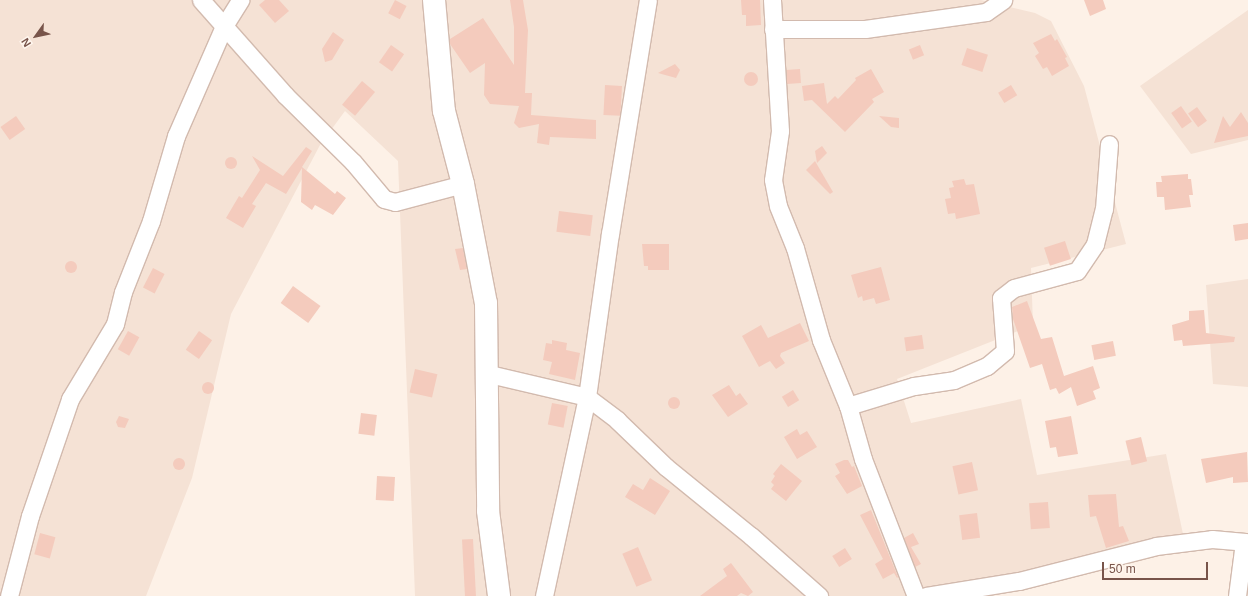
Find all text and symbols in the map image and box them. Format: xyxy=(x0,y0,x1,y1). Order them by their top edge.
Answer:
north arrow xyxy=(16,16,56,56)
text: N xyxy=(19,36,33,49)
scale bar xyxy=(1104,554,1210,580)
text: 50 m xyxy=(1109,562,1136,576)

